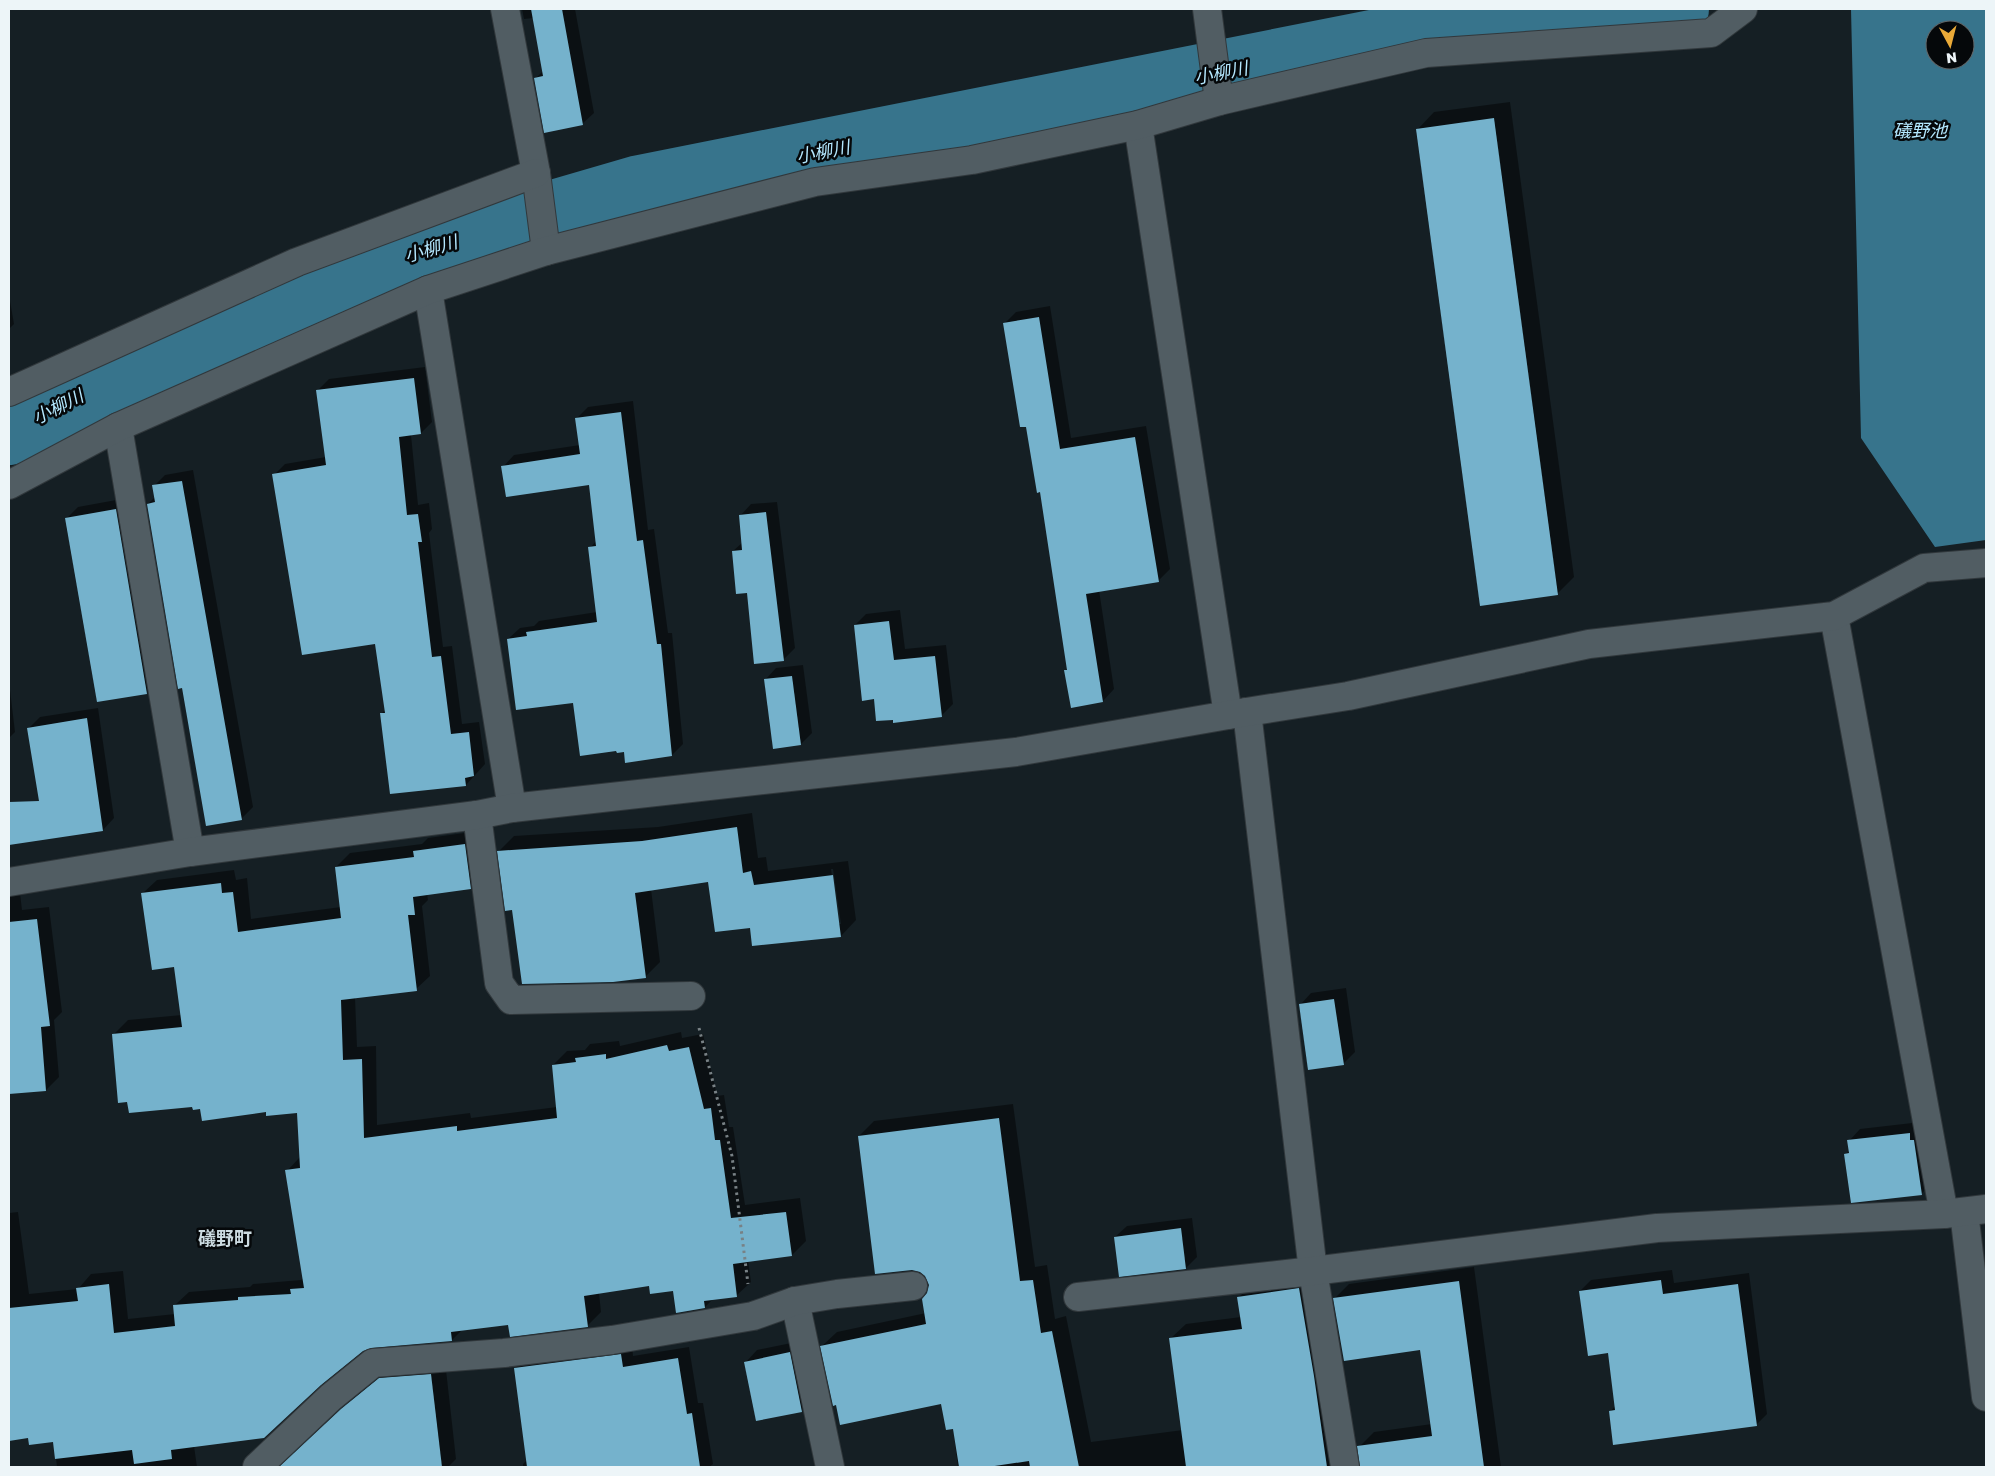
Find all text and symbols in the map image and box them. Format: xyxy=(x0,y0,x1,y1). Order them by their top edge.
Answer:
north arrow xyxy=(1925,20,1975,70)
text: N xyxy=(1945,49,1958,67)
water label: 小柳川 xyxy=(1192,56,1251,88)
water label: 礒野池 xyxy=(1893,119,1949,141)
water label: 小柳川 xyxy=(794,135,853,167)
water label: 小柳川 xyxy=(402,229,462,266)
water label: 小柳川 xyxy=(28,383,88,428)
district label: 礒野町 xyxy=(198,1227,252,1249)

